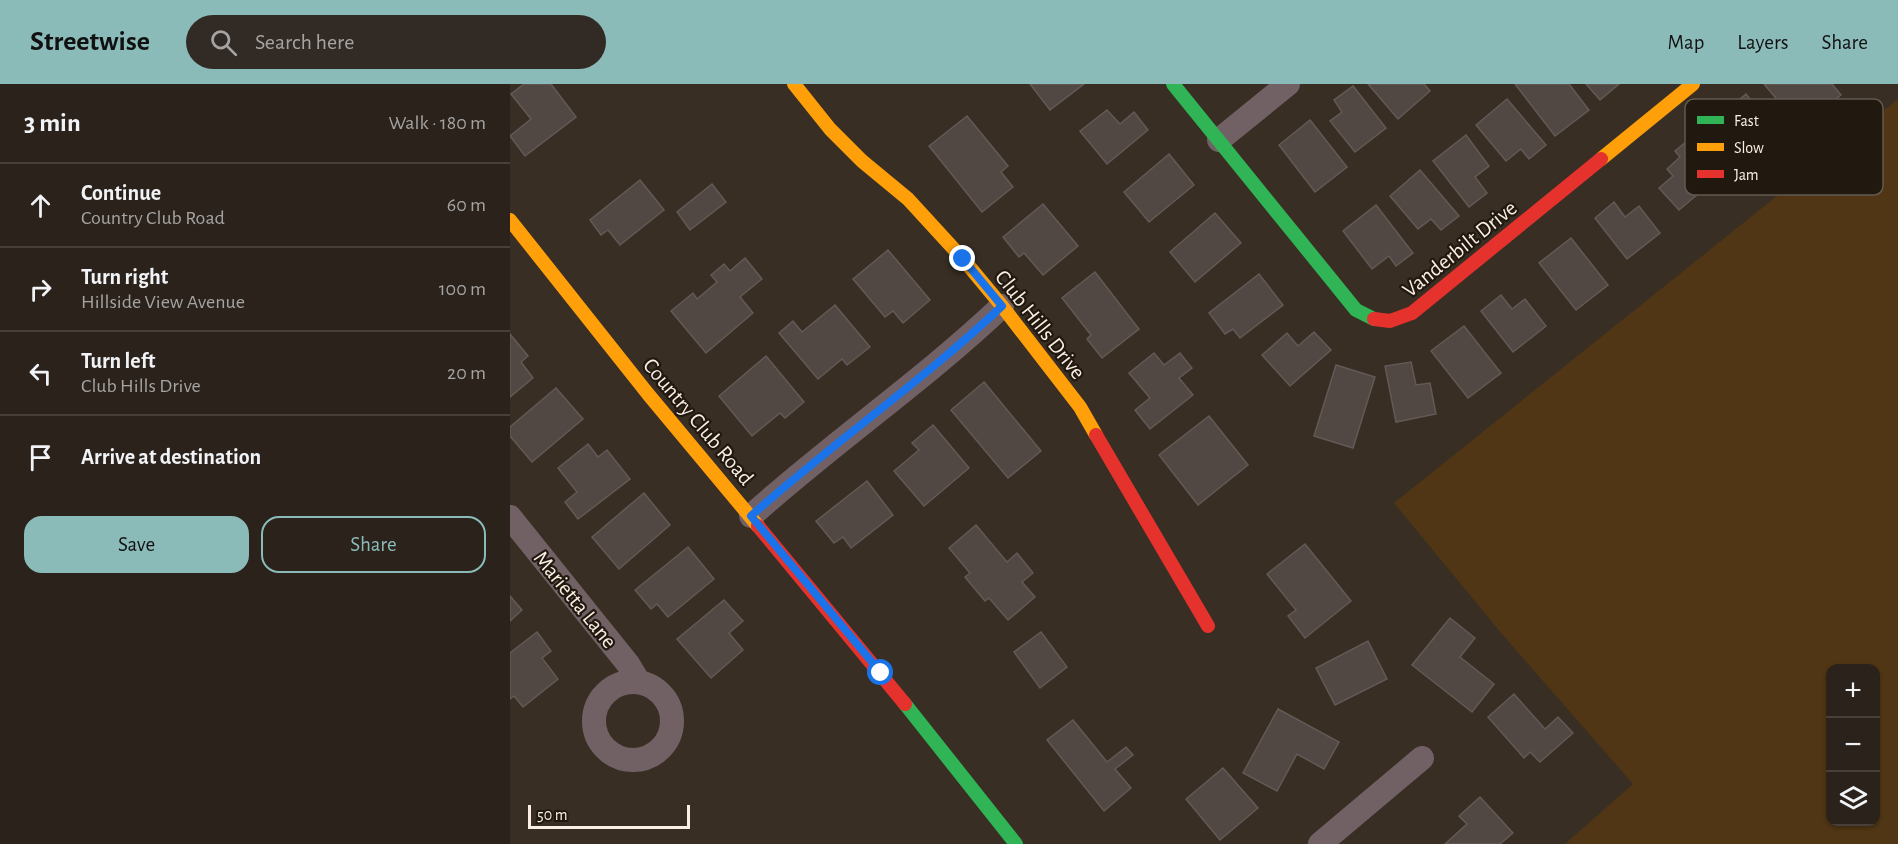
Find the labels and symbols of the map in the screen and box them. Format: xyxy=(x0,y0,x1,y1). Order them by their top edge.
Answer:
legend xyxy=(1685,99,1883,195)
text: Fast xyxy=(1734,113,1759,129)
text: Slow xyxy=(1734,140,1764,156)
text: Jam xyxy=(1734,167,1759,183)
street label: Vanderbilt Drive xyxy=(1398,196,1521,301)
route end xyxy=(949,245,975,271)
street label: Club Hills Drive xyxy=(991,266,1089,383)
street label: Country Club Road xyxy=(639,354,758,489)
street label: Marietta Lane xyxy=(530,547,621,652)
route start xyxy=(867,659,893,685)
scale bar xyxy=(528,802,690,830)

